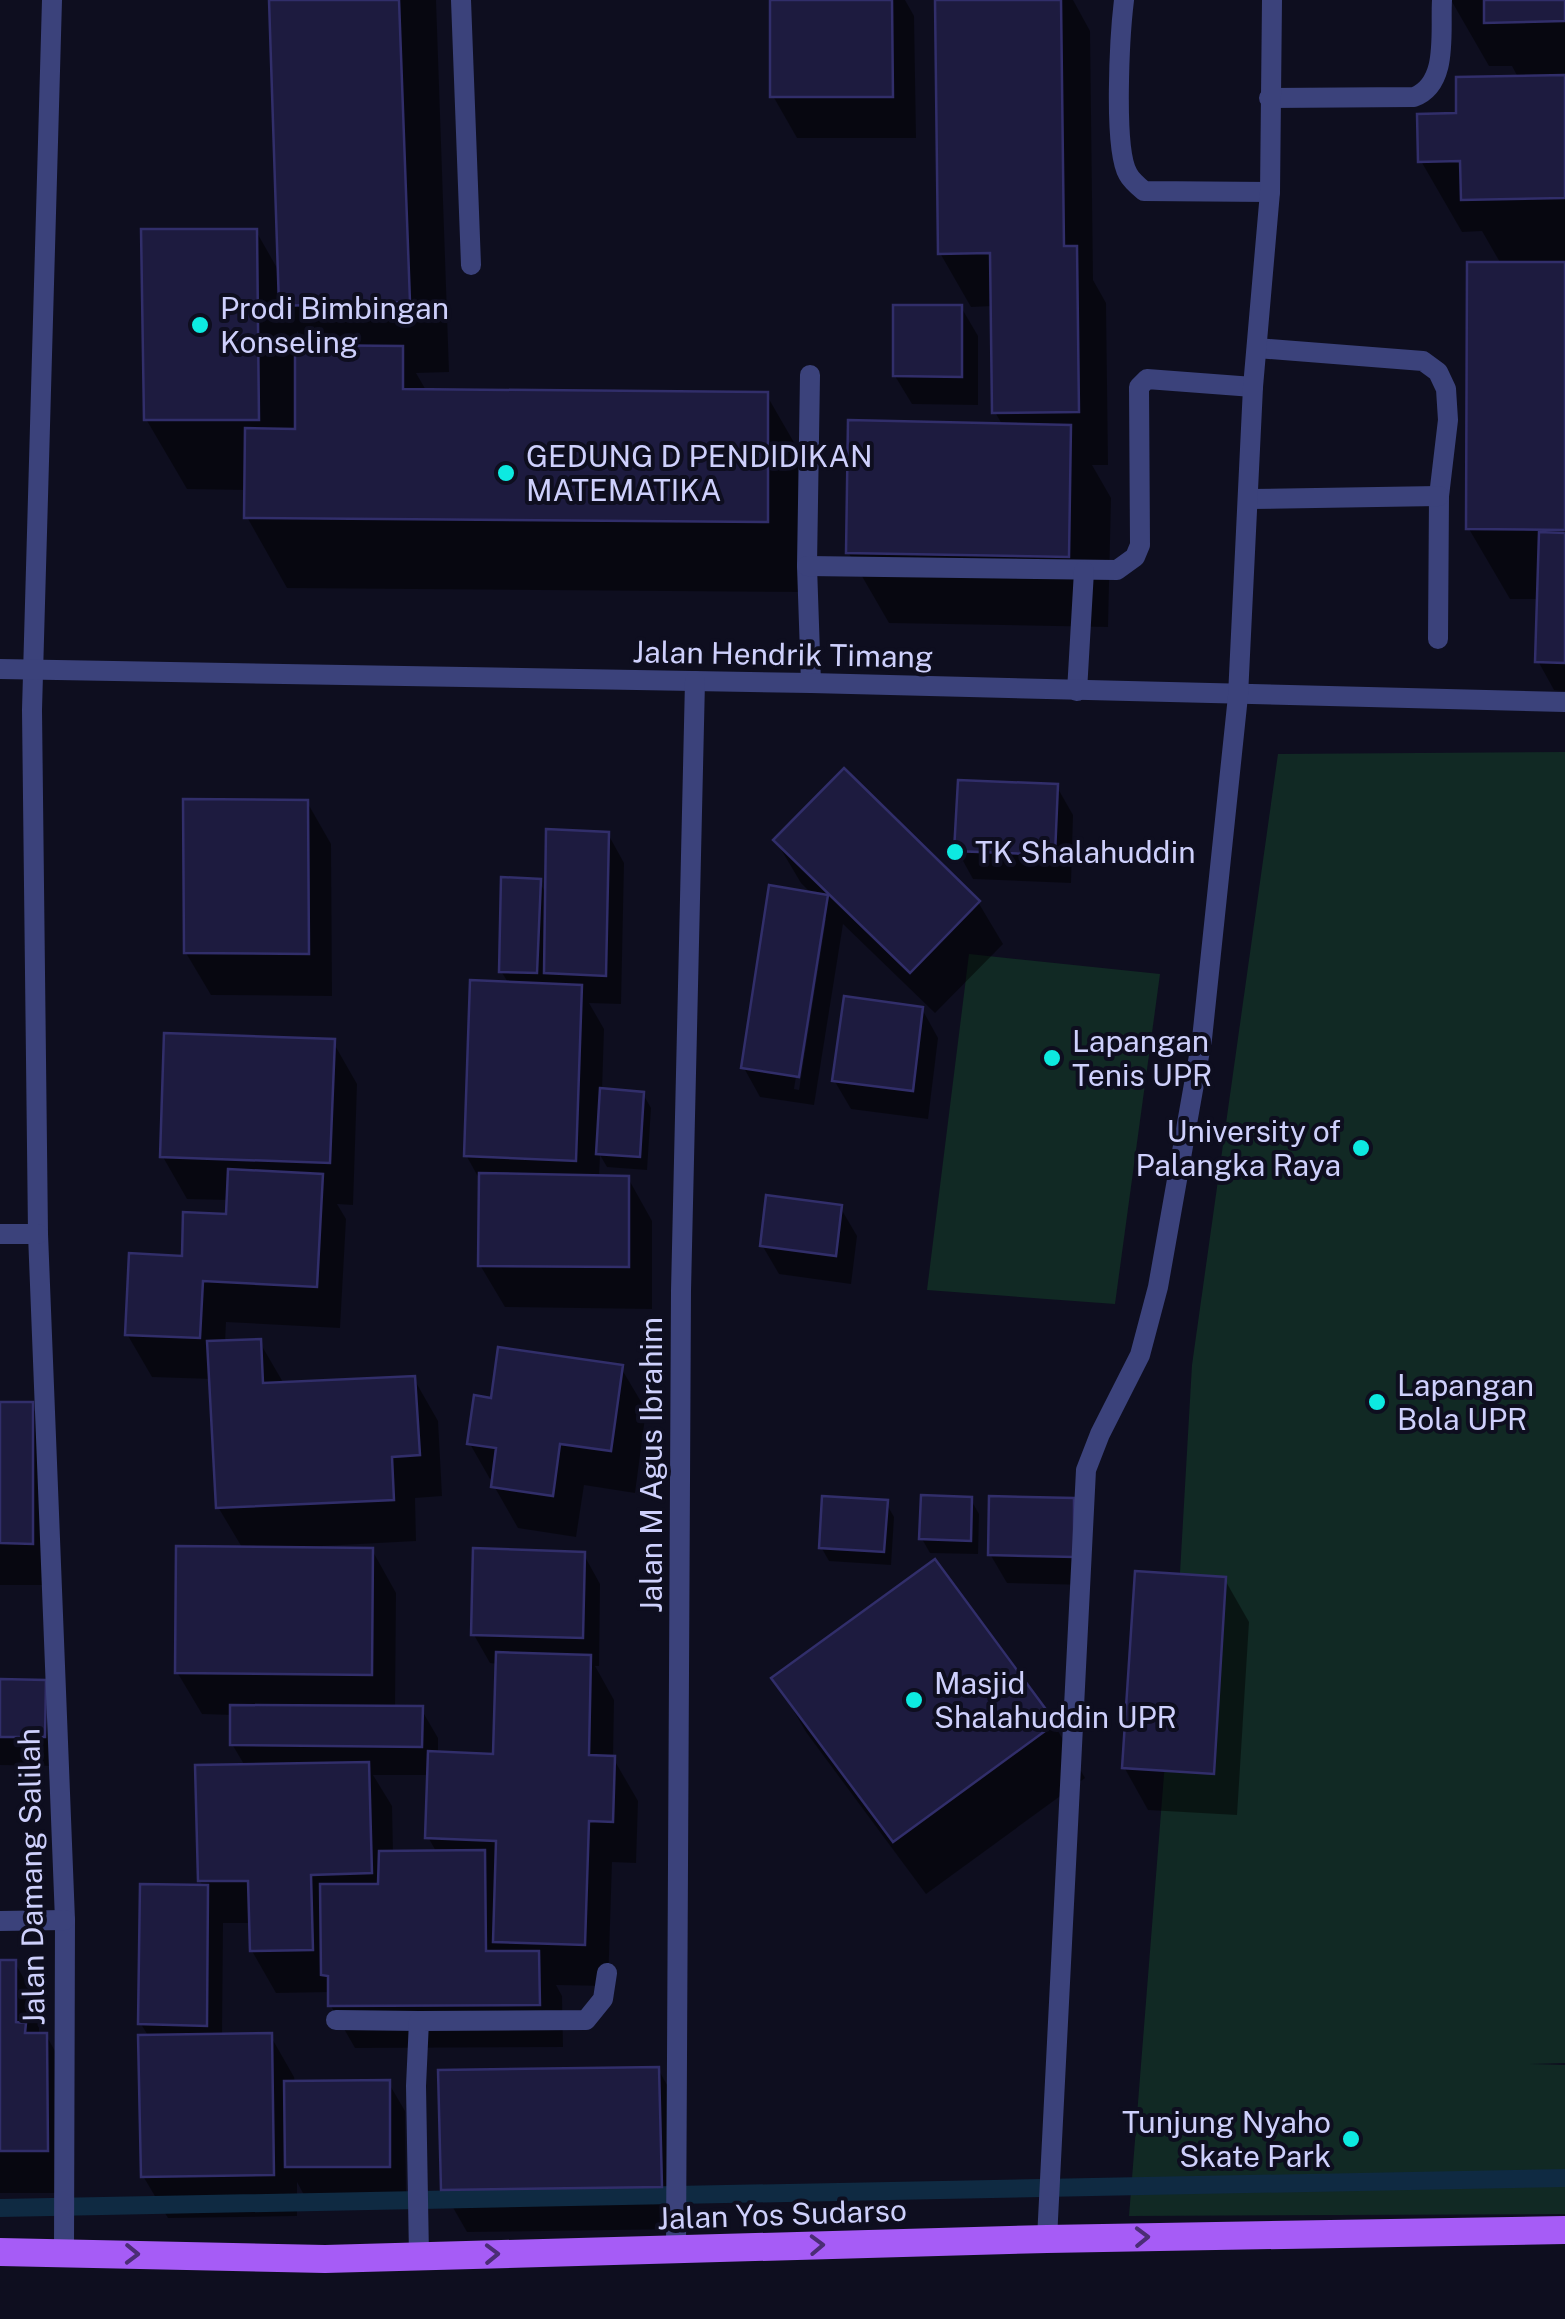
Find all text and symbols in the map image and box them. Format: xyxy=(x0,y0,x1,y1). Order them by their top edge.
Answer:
place label: Prodi Bimbingan Konseling xyxy=(220,290,449,360)
marker: Prodi Bimbingan Konseling xyxy=(189,314,211,336)
place label: GEDUNG D PENDIDIKAN MATEMATIKA xyxy=(526,438,873,508)
marker: GEDUNG D PENDIDIKAN MATEMATIKA xyxy=(495,462,517,484)
street label: Jalan Hendrik Timang xyxy=(632,633,934,675)
place label: TK Shalahuddin xyxy=(975,834,1196,870)
marker: TK Shalahuddin xyxy=(944,841,966,863)
place label: Lapangan Tenis UPR xyxy=(1072,1023,1212,1093)
marker: Lapangan Tenis UPR xyxy=(1041,1047,1063,1069)
place label: University of Palangka Raya xyxy=(1135,1113,1341,1183)
marker: University of Palangka Raya xyxy=(1350,1137,1372,1159)
street label: Jalan M Agus Ibrahim xyxy=(633,1317,669,1613)
place label: Lapangan Bola UPR xyxy=(1397,1367,1534,1437)
marker: Lapangan Bola UPR xyxy=(1366,1391,1388,1413)
place label: Masjid Shalahuddin UPR xyxy=(934,1665,1177,1735)
marker: Masjid Shalahuddin UPR xyxy=(903,1689,925,1711)
street label: Jalan Damang Salilah xyxy=(10,1728,52,2026)
place label: Tunjung Nyaho Skate Park xyxy=(1122,2104,1331,2174)
marker: Tunjung Nyaho Skate Park xyxy=(1340,2128,1362,2150)
street label: Jalan Yos Sudarso xyxy=(657,2192,907,2236)
one-way arrow xyxy=(1135,2227,1151,2248)
one-way arrow xyxy=(810,2235,826,2256)
one-way arrow xyxy=(126,2243,141,2265)
one-way arrow xyxy=(485,2243,501,2264)

